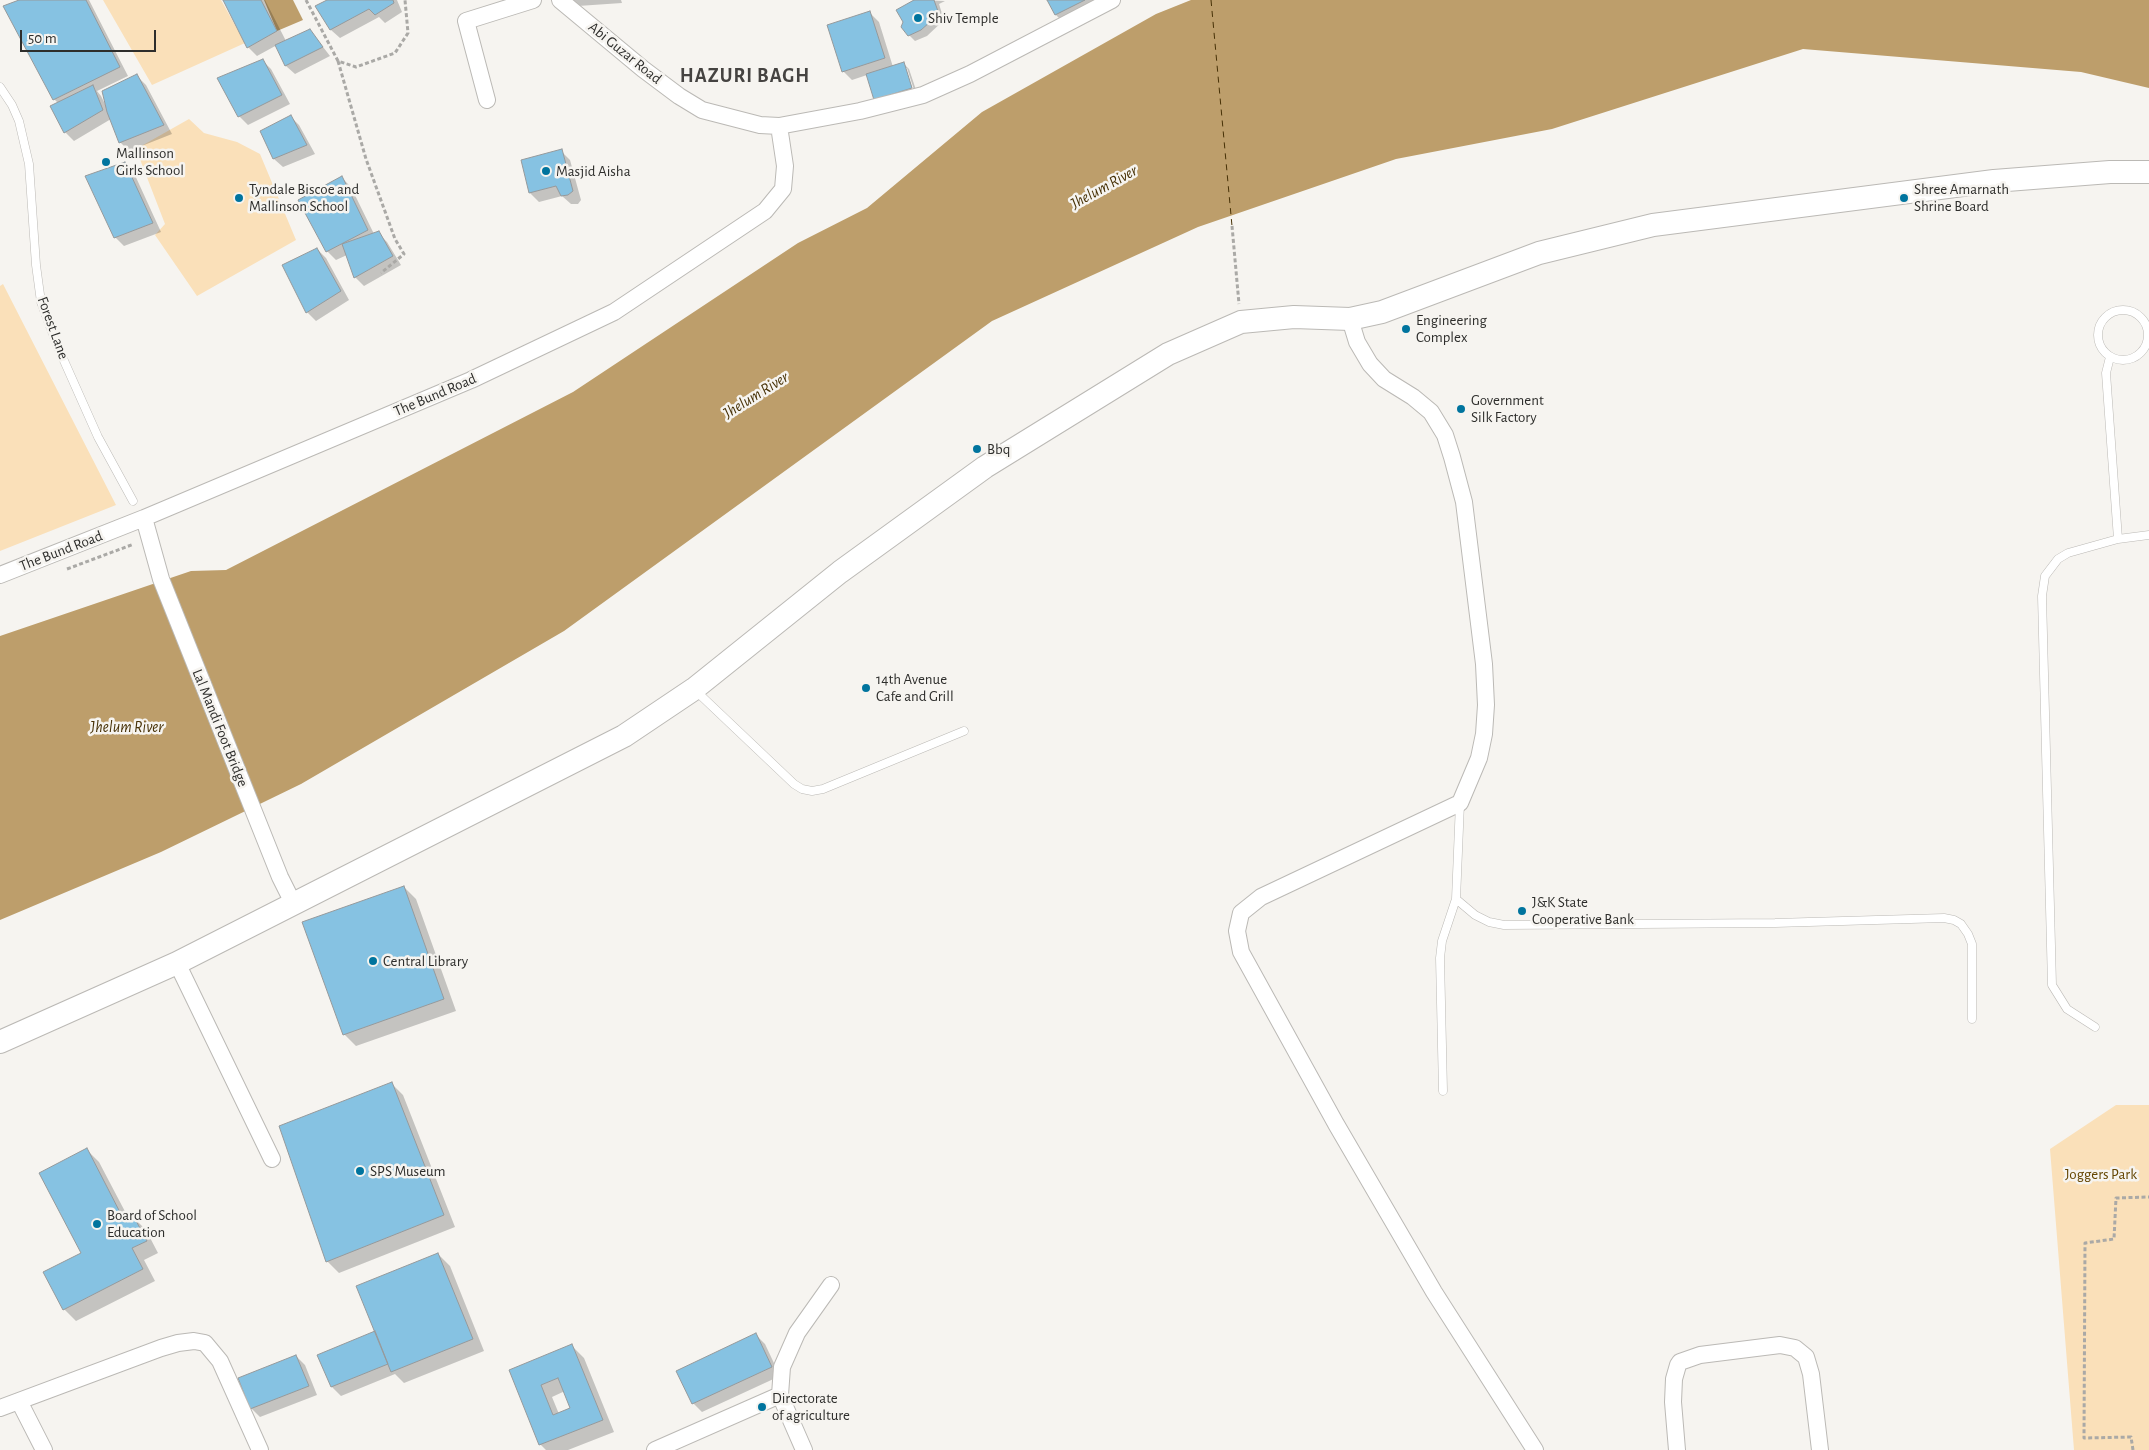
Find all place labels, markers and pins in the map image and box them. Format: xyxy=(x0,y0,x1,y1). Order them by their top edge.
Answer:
place label: Shiv Temple xyxy=(928,9,999,27)
marker: Shiv Temple xyxy=(912,12,924,24)
place label: Mallinson Girls School xyxy=(116,144,184,179)
marker: Mallinson Girls School xyxy=(100,156,112,168)
place label: Masjid Aisha xyxy=(556,162,631,180)
marker: Masjid Aisha xyxy=(540,165,552,177)
place label: Tyndale Biscoe and Mallinson School xyxy=(249,180,359,215)
place label: Shree Amarnath Shrine Board xyxy=(1914,180,2009,215)
marker: Tyndale Biscoe and Mallinson School xyxy=(233,192,245,204)
marker: Shree Amarnath Shrine Board xyxy=(1898,192,1910,204)
place label: Engineering Complex xyxy=(1416,311,1487,346)
marker: Engineering Complex xyxy=(1400,323,1412,335)
place label: Government Silk Factory xyxy=(1471,391,1544,426)
marker: Government Silk Factory xyxy=(1455,403,1467,415)
place label: Bbq xyxy=(987,440,1010,458)
marker: Bbq xyxy=(971,443,983,455)
place label: 14th Avenue Cafe and Grill xyxy=(876,670,954,705)
marker: 14th Avenue Cafe and Grill xyxy=(860,682,872,694)
place label: J&K State Cooperative Bank xyxy=(1532,893,1634,928)
marker: J&K State Cooperative Bank xyxy=(1516,905,1528,917)
place label: Central Library xyxy=(383,952,468,970)
marker: Central Library xyxy=(367,955,379,967)
place label: SPS Museum xyxy=(370,1162,446,1180)
marker: SPS Museum xyxy=(354,1165,366,1177)
place label: Board of School Education xyxy=(107,1206,197,1241)
marker: Board of School Education xyxy=(91,1218,103,1230)
place label: Directorate of agriculture xyxy=(772,1389,850,1424)
marker: Directorate of agriculture xyxy=(756,1401,768,1413)

